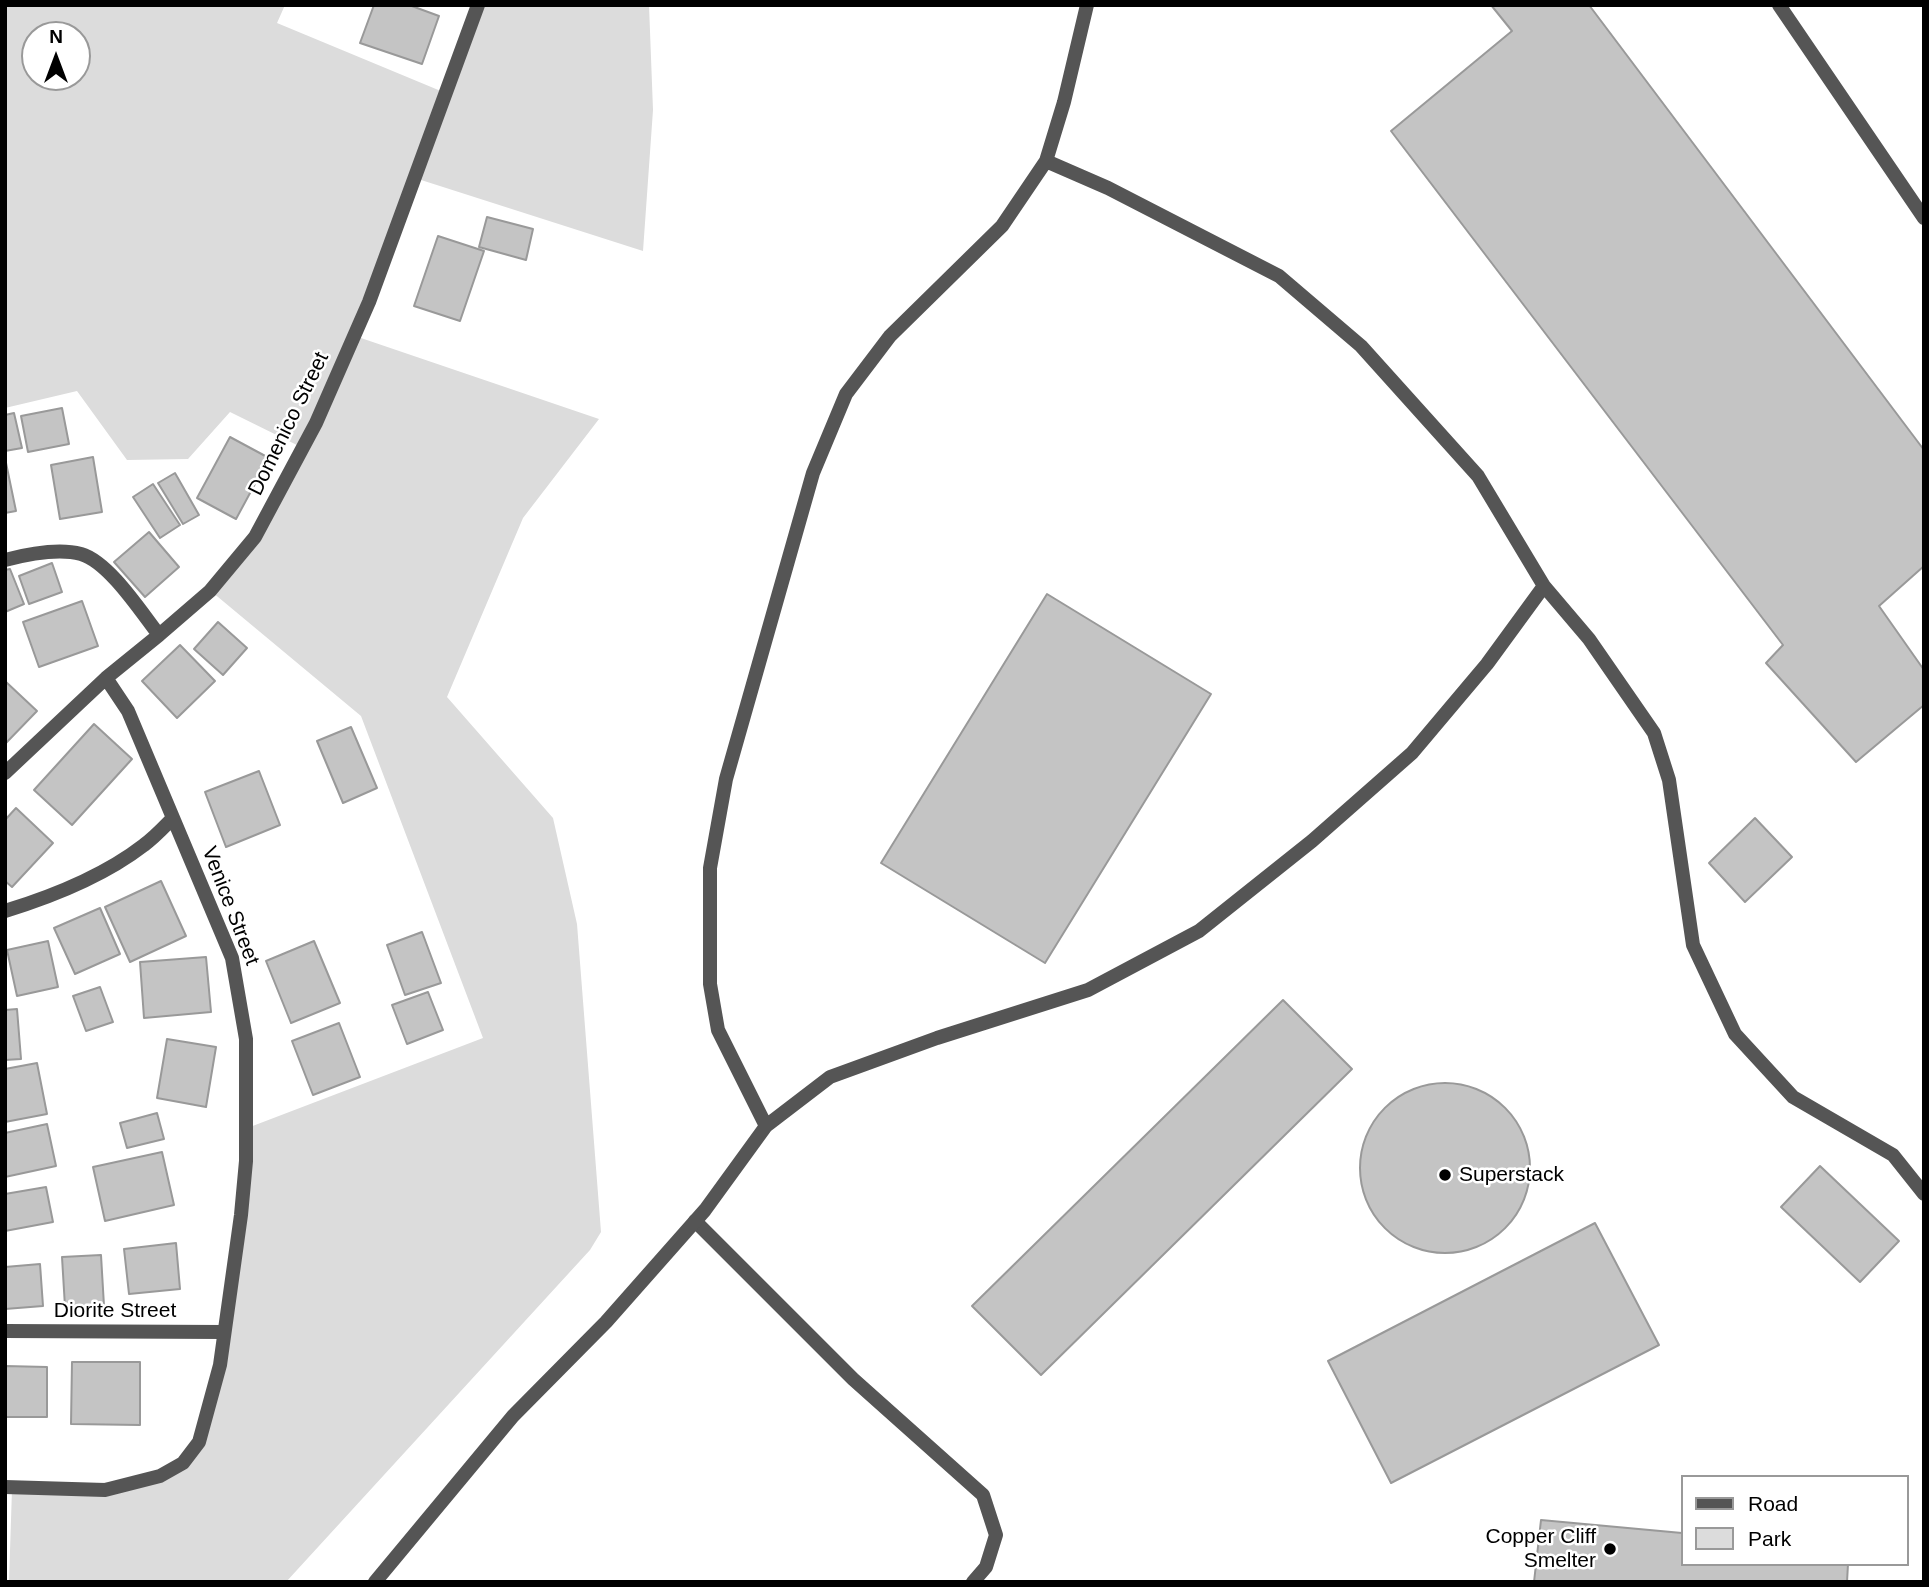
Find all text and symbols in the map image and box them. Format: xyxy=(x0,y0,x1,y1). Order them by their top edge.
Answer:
north arrow xyxy=(21,21,91,91)
text: N xyxy=(49,26,63,47)
street label: Domenico Street xyxy=(243,348,335,500)
street label: Venice Street xyxy=(196,843,264,969)
place label: Superstack xyxy=(1459,1162,1564,1188)
marker: Superstack xyxy=(1437,1167,1453,1183)
street label: Diorite Street xyxy=(54,1298,176,1324)
legend xyxy=(1680,1475,1908,1566)
text: Road xyxy=(1748,1492,1798,1515)
place label: Copper Cliff Smelter xyxy=(1486,1524,1596,1574)
text: Park xyxy=(1748,1527,1791,1550)
marker: Copper Cliff Smelter xyxy=(1602,1541,1618,1557)

